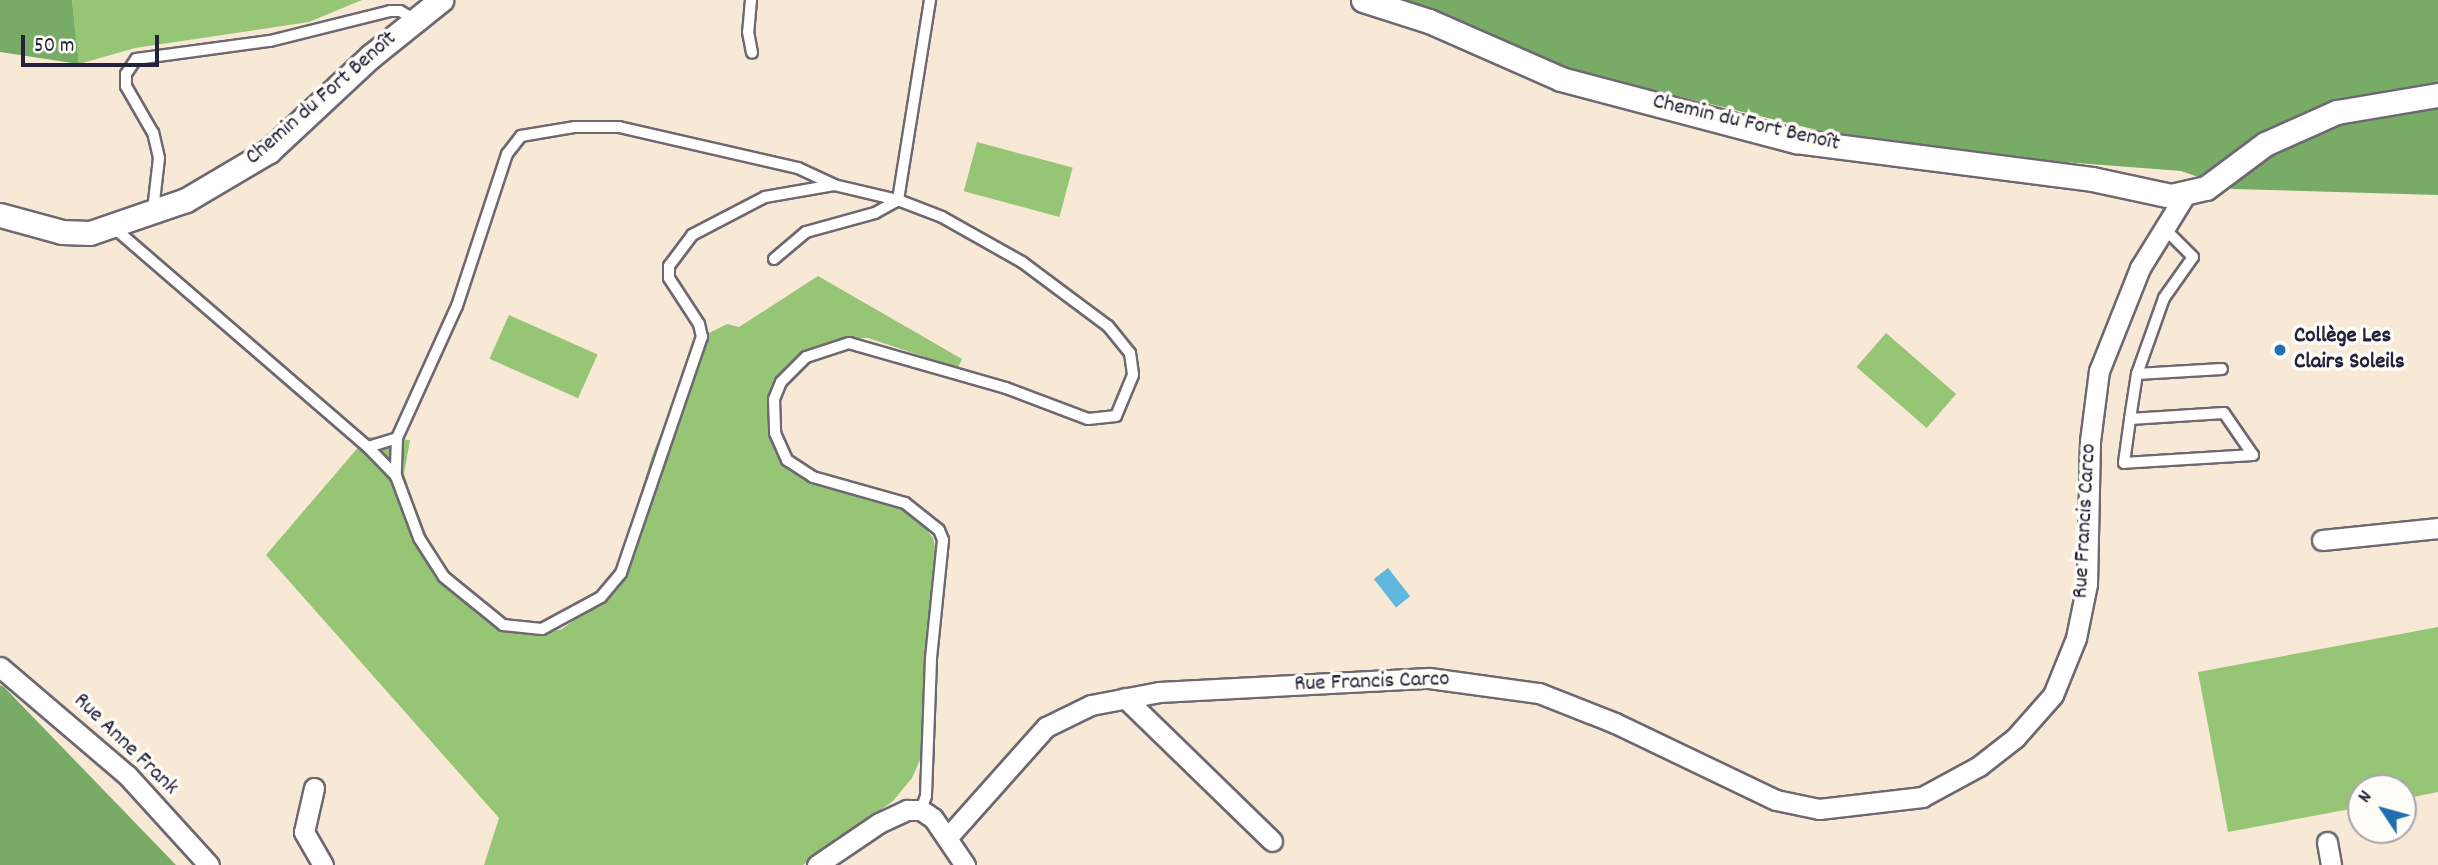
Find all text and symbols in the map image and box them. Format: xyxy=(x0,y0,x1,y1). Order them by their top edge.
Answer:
scale bar xyxy=(24,21,163,65)
street label: Chemin du Fort Benoît xyxy=(241,26,403,172)
text: 50 m xyxy=(34,32,74,62)
street label: Chemin du Fort Benoît xyxy=(1650,89,1842,159)
place label: Collège Les Clairs Soleils xyxy=(2294,323,2405,377)
marker: Collège Les Clairs Soleils xyxy=(2272,342,2288,358)
street label: Rue Francis Carco xyxy=(2068,443,2104,599)
street label: Rue Francis Carco xyxy=(1294,666,1450,700)
street label: Rue Anne Frank xyxy=(67,688,183,802)
north arrow xyxy=(2347,774,2417,844)
text: N xyxy=(2353,786,2380,809)

